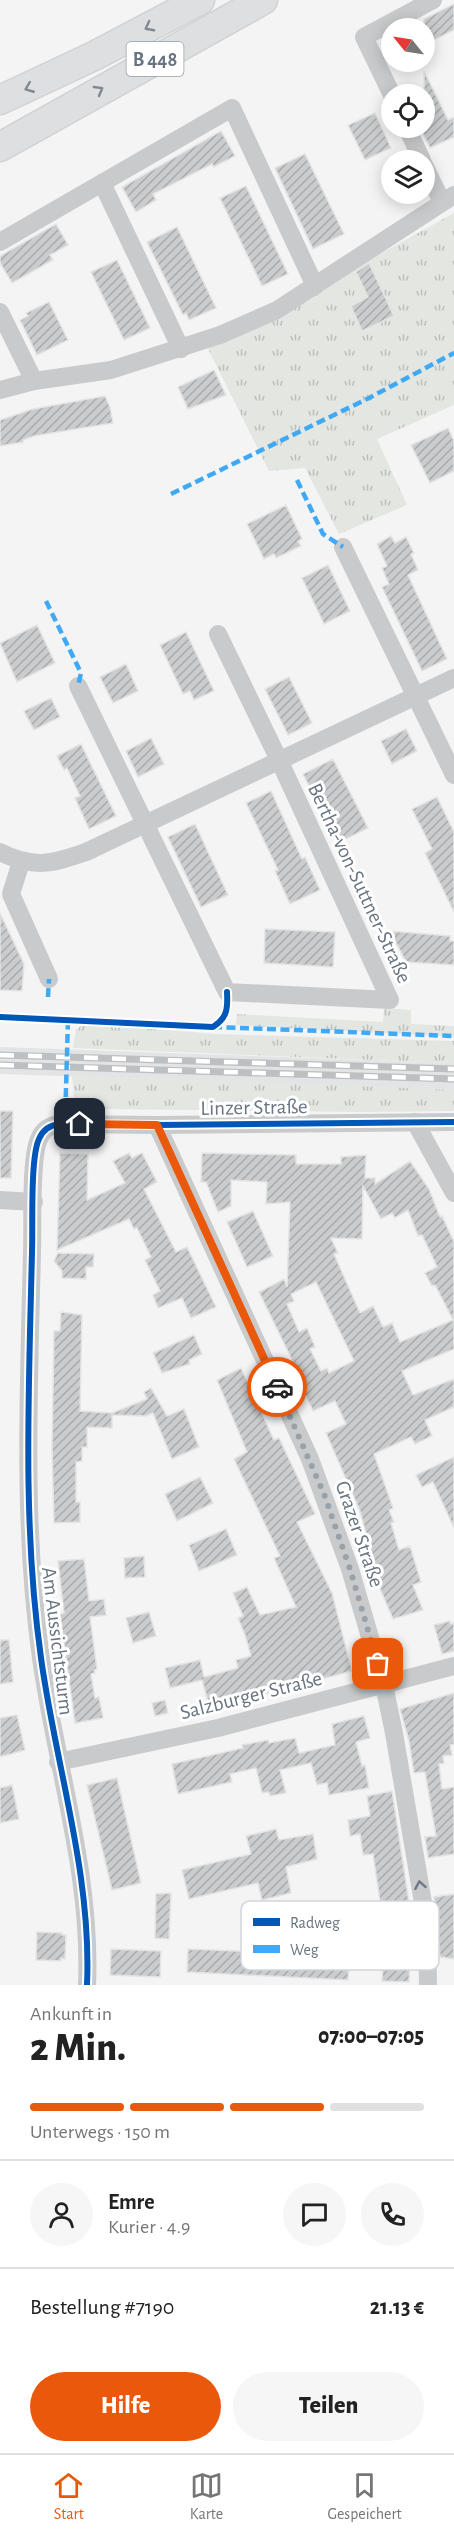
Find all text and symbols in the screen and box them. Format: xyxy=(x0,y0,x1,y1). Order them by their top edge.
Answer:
north arrow xyxy=(381,18,435,72)
map controls xyxy=(381,18,435,204)
one-way arrow xyxy=(144,20,155,32)
road number: B 448 xyxy=(126,42,184,76)
one-way arrow xyxy=(24,81,35,93)
button: locate xyxy=(381,84,435,138)
one-way arrow xyxy=(92,86,103,97)
button: layers xyxy=(381,150,435,204)
street label: Bertha-von-Suttner-Straße xyxy=(304,780,415,986)
street label: Linzer Straße xyxy=(200,1096,308,1119)
pin xyxy=(54,1098,105,1149)
icon: home xyxy=(63,1107,96,1140)
courier xyxy=(247,1357,307,1417)
icon: car xyxy=(261,1371,294,1404)
street label: Grazer Straße xyxy=(332,1478,388,1590)
street label: Am Aussichtsturm xyxy=(38,1566,77,1717)
pin xyxy=(352,1638,403,1689)
icon: bag xyxy=(361,1647,394,1680)
street label: Salzburger Straße xyxy=(178,1668,324,1723)
one-way arrow xyxy=(414,1880,427,1890)
legend xyxy=(241,1901,439,1970)
text: Radweg xyxy=(290,1915,340,1931)
text: Weg xyxy=(290,1942,319,1958)
text: Ankunft in xyxy=(30,2004,112,2024)
text: 07:00–07:05 xyxy=(318,2025,424,2047)
text: 2 Min. xyxy=(30,2029,126,2068)
text: Unterwegs · 150 m xyxy=(30,2122,170,2142)
button: person xyxy=(30,2183,93,2246)
button: chat xyxy=(283,2183,346,2246)
button: phone xyxy=(361,2183,424,2246)
text: Emre xyxy=(108,2191,155,2213)
text: Kurier · 4.9 xyxy=(108,2217,190,2237)
text: Bestellung #7190 xyxy=(30,2296,174,2318)
text: 21.13 € xyxy=(370,2296,424,2318)
button: Hilfe xyxy=(30,2372,221,2441)
button: Teilen xyxy=(233,2372,424,2441)
tab: Start xyxy=(52,2469,85,2524)
tab: Karte xyxy=(190,2469,223,2524)
tab: Gespeichert xyxy=(328,2469,402,2524)

